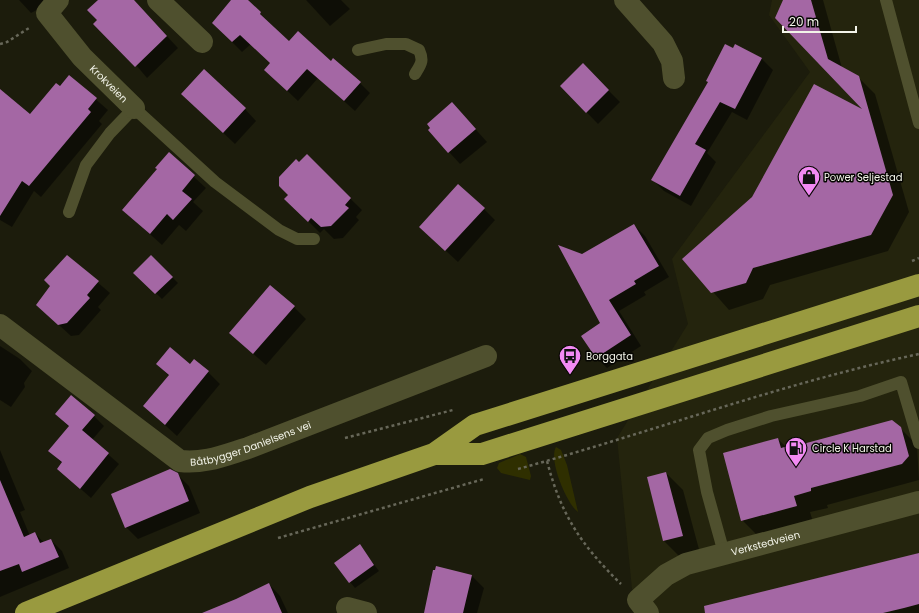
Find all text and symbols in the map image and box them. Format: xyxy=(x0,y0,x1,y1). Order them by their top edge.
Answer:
scale bar xyxy=(783,8,856,34)
text: 20 m xyxy=(789,13,819,30)
street label: Krokveien xyxy=(86,61,131,106)
shop icon: Power Seljestad xyxy=(796,164,822,197)
place label: Power Seljestad xyxy=(824,170,903,185)
bus stop icon: Borggata xyxy=(557,343,583,376)
place label: Borggata xyxy=(586,349,633,364)
street label: Båtbygger Danielsens vei xyxy=(190,417,313,469)
fuel station icon: Circle K Harstad xyxy=(783,435,809,468)
place label: Circle K Harstad xyxy=(812,441,892,456)
street label: Verkstedveien xyxy=(729,527,802,559)

